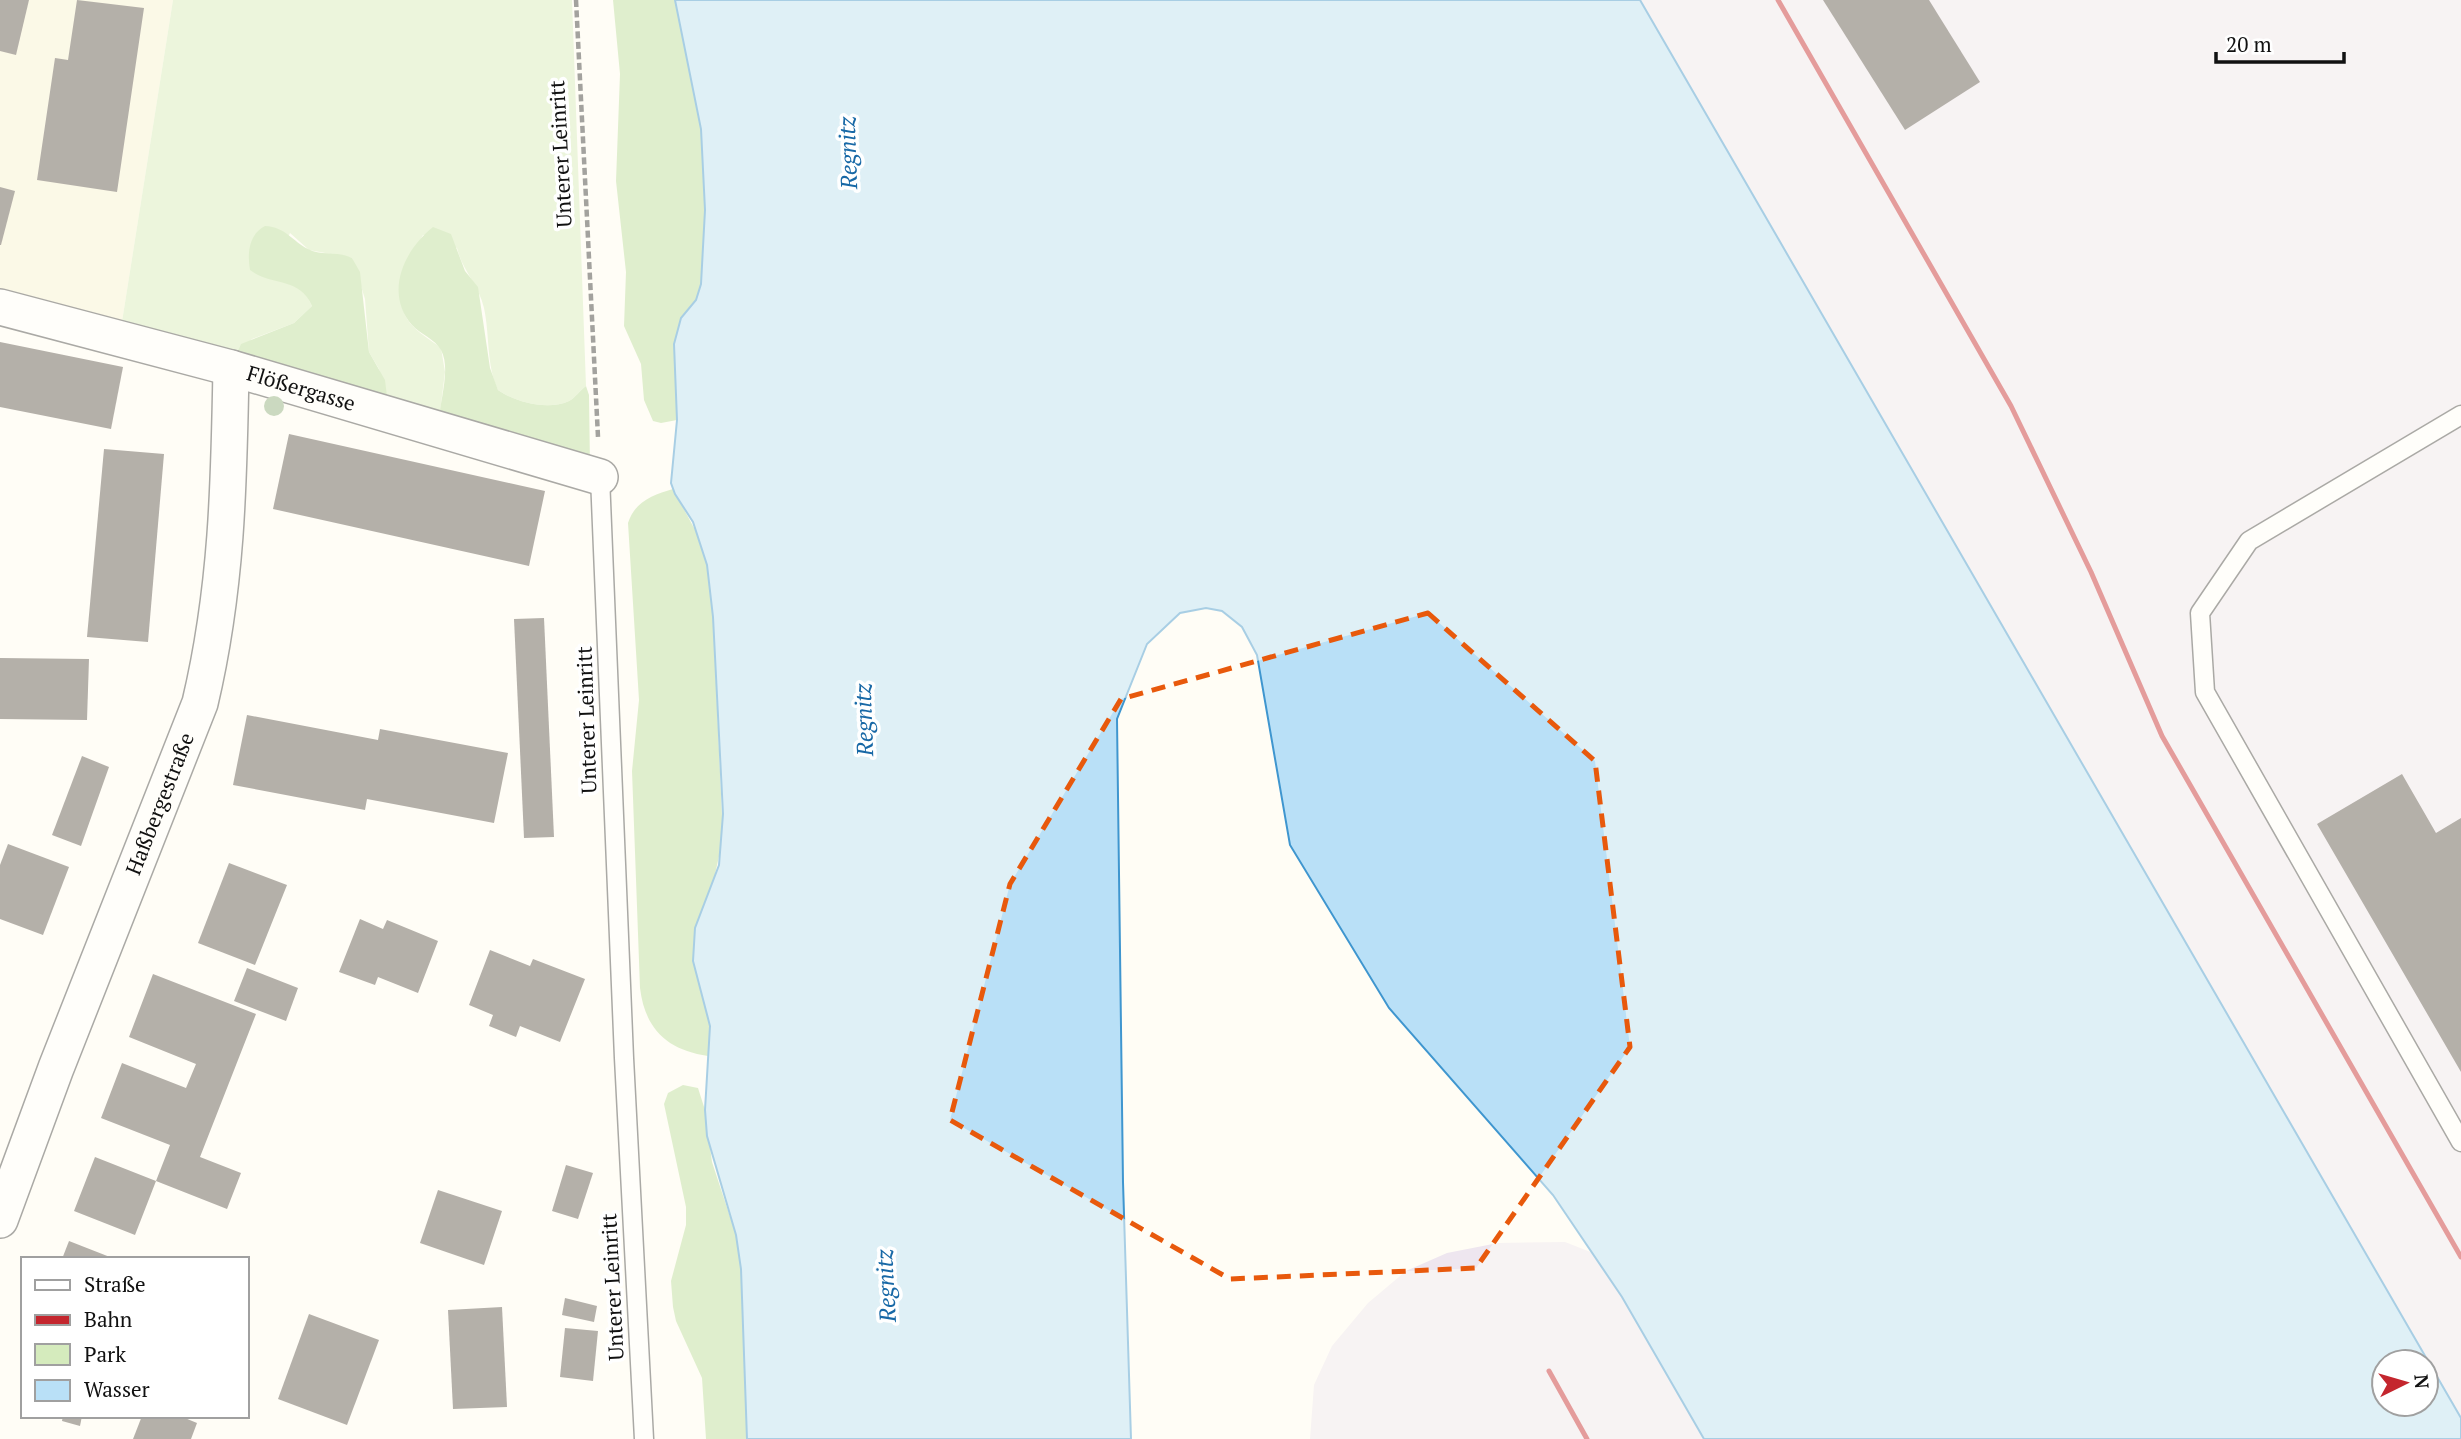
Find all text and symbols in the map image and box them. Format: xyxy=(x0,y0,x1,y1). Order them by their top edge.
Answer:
scale bar xyxy=(2216,21,2344,65)
text: 20 m xyxy=(2226,30,2272,58)
street label: Unterer Leinritt xyxy=(542,79,578,228)
water label: Regnitz xyxy=(831,115,864,191)
street label: Flößergasse xyxy=(244,358,359,417)
street label: Unterer Leinritt xyxy=(569,646,603,794)
water label: Regnitz xyxy=(847,682,880,758)
street label: Haßbergestraße xyxy=(119,728,200,879)
street label: Unterer Leinritt xyxy=(594,1212,630,1361)
water label: Regnitz xyxy=(868,1248,903,1324)
legend xyxy=(21,1257,248,1418)
text: Straße xyxy=(84,1270,146,1298)
text: Bahn xyxy=(84,1305,133,1333)
text: Park xyxy=(84,1340,126,1368)
north arrow xyxy=(2370,1348,2440,1418)
text: N xyxy=(2409,1373,2436,1390)
text: Wasser xyxy=(84,1375,150,1403)

